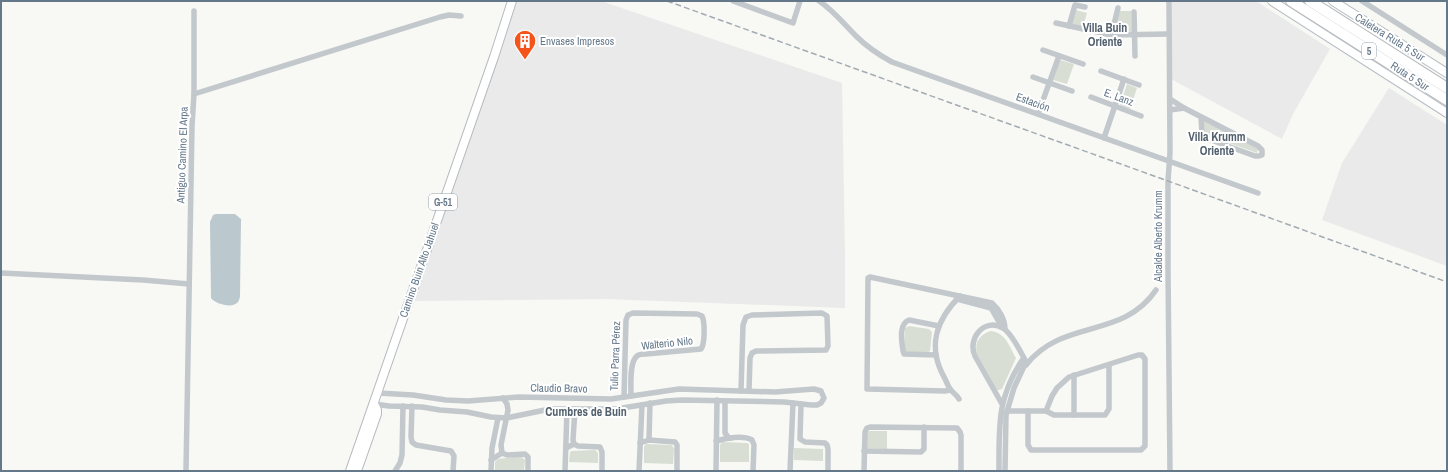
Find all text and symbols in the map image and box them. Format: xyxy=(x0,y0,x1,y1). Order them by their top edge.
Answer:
street label: Caletera Ruta 5 Sur xyxy=(1353,10,1427,64)
district label: Villa Buin Oriente xyxy=(1083,20,1127,50)
building icon: Envases Impresos xyxy=(512,28,538,61)
place label: Envases Impresos xyxy=(540,34,615,48)
road number: 5 xyxy=(1362,43,1376,59)
street label: Ruta 5 Sur xyxy=(1388,58,1432,94)
street label: E. Lanz xyxy=(1102,85,1136,109)
street label: Estación xyxy=(1014,89,1052,115)
street label: Antiguo Camino El Arpa xyxy=(173,106,191,205)
district label: Villa Krumm Oriente xyxy=(1188,129,1246,159)
street label: Alcalde Alberto Krumm xyxy=(1151,190,1165,283)
road number: G-51 xyxy=(429,194,457,210)
street label: Camino Buin Alto Jahuel xyxy=(396,221,442,319)
street label: Tulio Parra Pérez xyxy=(607,320,623,391)
street label: Walterio Nilo xyxy=(641,333,693,353)
street label: Claudio Bravo xyxy=(530,381,588,395)
district label: Cumbres de Buin xyxy=(545,404,627,420)

